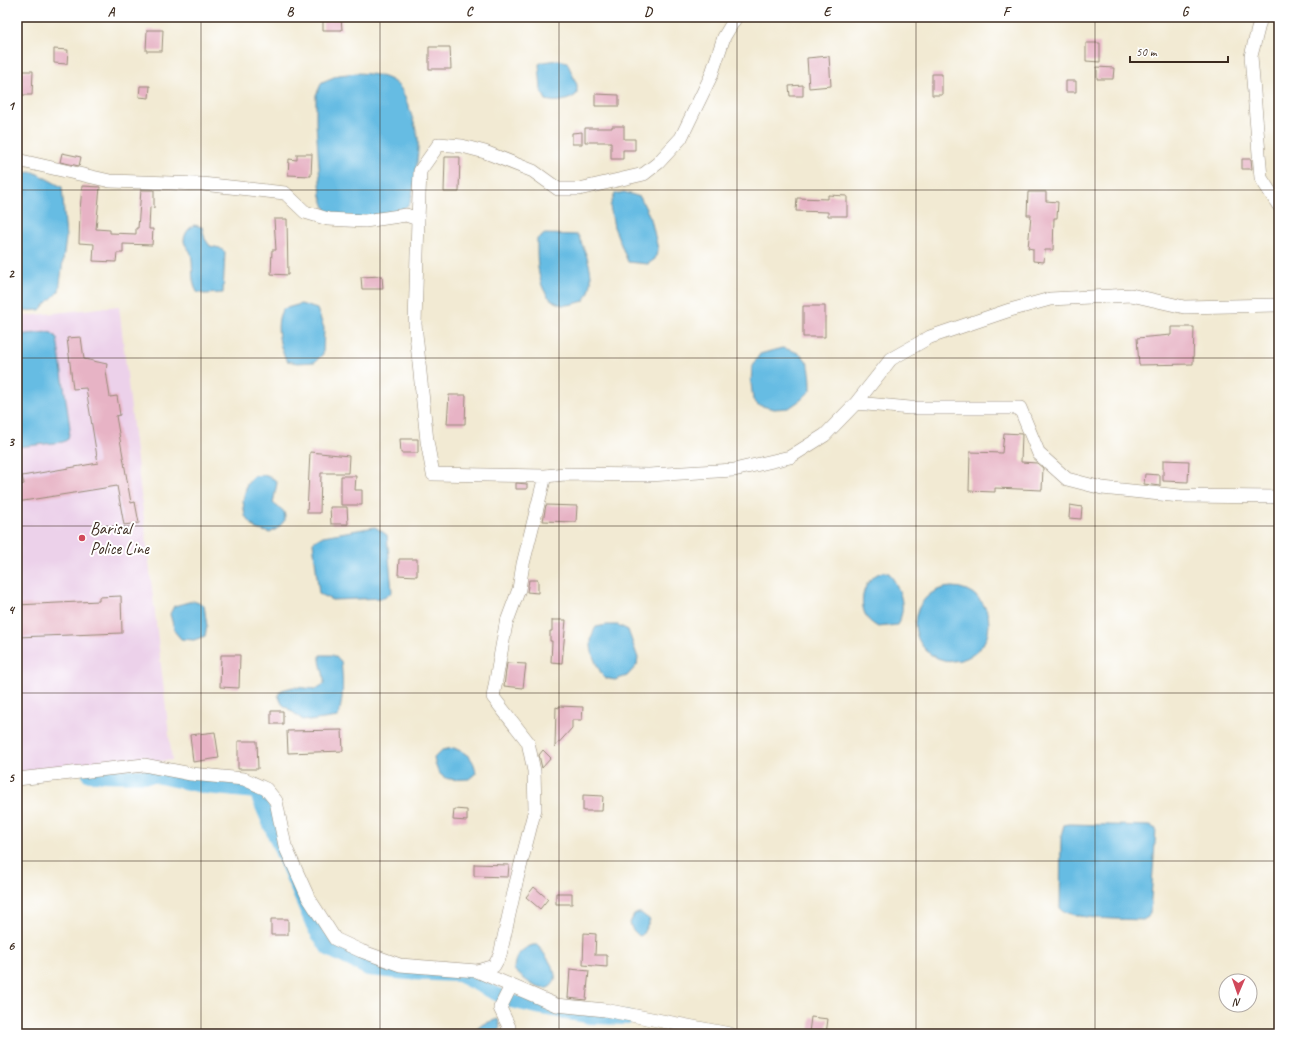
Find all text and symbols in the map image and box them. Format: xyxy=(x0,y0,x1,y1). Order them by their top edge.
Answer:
text: A xyxy=(108,4,116,20)
text: B xyxy=(287,4,295,20)
text: C xyxy=(466,4,474,20)
text: D xyxy=(644,4,653,20)
text: E xyxy=(824,4,833,20)
text: F xyxy=(1003,4,1012,20)
text: G xyxy=(1182,4,1190,20)
scale bar xyxy=(1130,38,1228,64)
text: 50 m xyxy=(1136,44,1158,60)
text: 1 xyxy=(8,98,16,114)
text: 2 xyxy=(8,266,15,282)
text: 3 xyxy=(8,434,15,450)
place label: Barisal Police Line xyxy=(90,518,150,559)
marker: Barisal Police Line xyxy=(77,533,87,543)
text: 4 xyxy=(8,602,16,618)
text: 5 xyxy=(8,770,15,786)
text: 6 xyxy=(8,938,15,954)
north arrow xyxy=(1218,973,1258,1013)
text: N xyxy=(1232,996,1241,1010)

